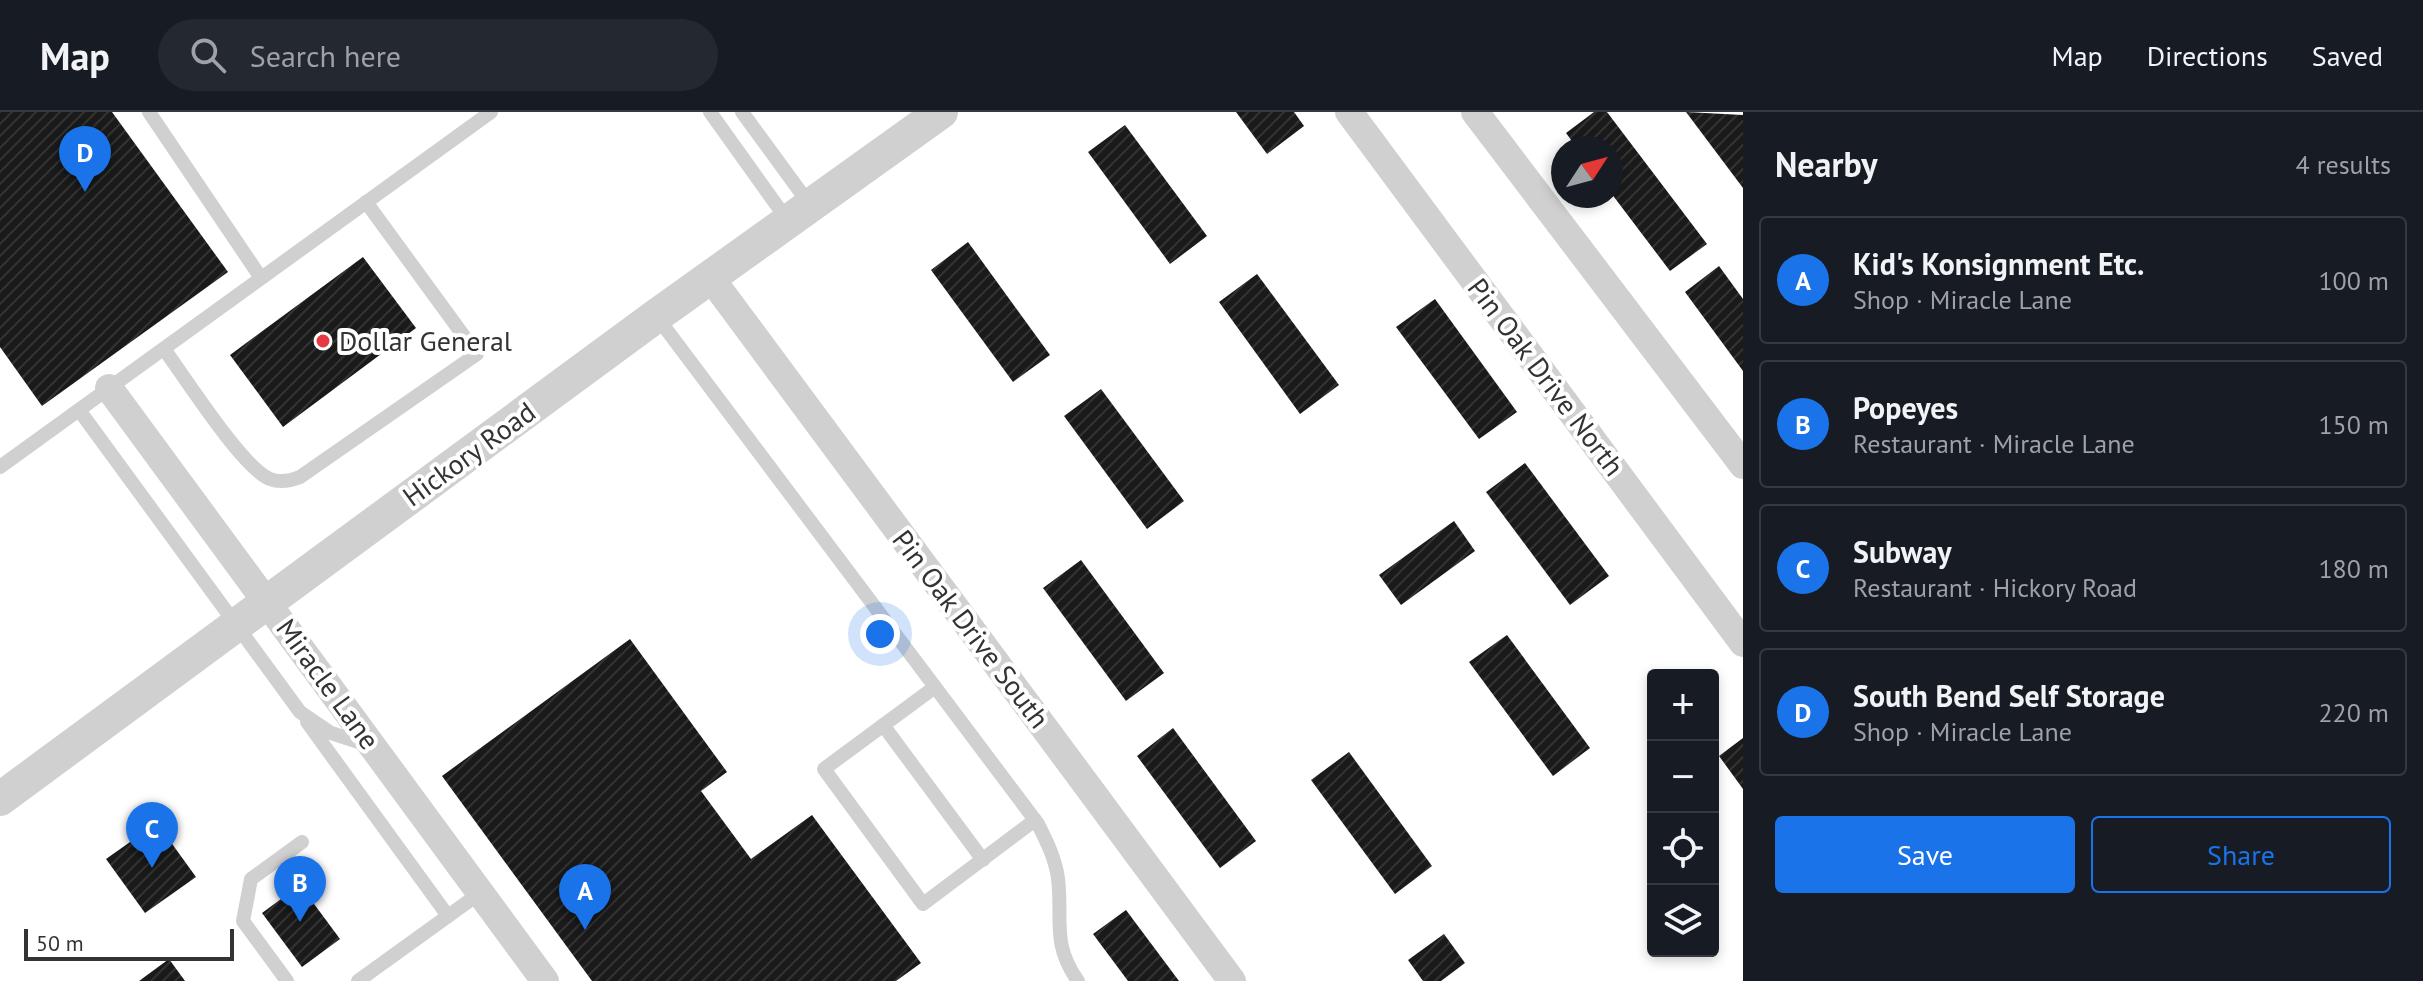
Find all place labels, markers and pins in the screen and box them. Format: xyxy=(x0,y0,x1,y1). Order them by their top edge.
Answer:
pin: D xyxy=(59,126,111,192)
place label: Dollar General xyxy=(339,322,512,359)
marker: Dollar General xyxy=(314,332,332,350)
pin: C xyxy=(126,802,178,868)
pin: B xyxy=(274,856,326,922)
pin: A xyxy=(559,864,611,930)

